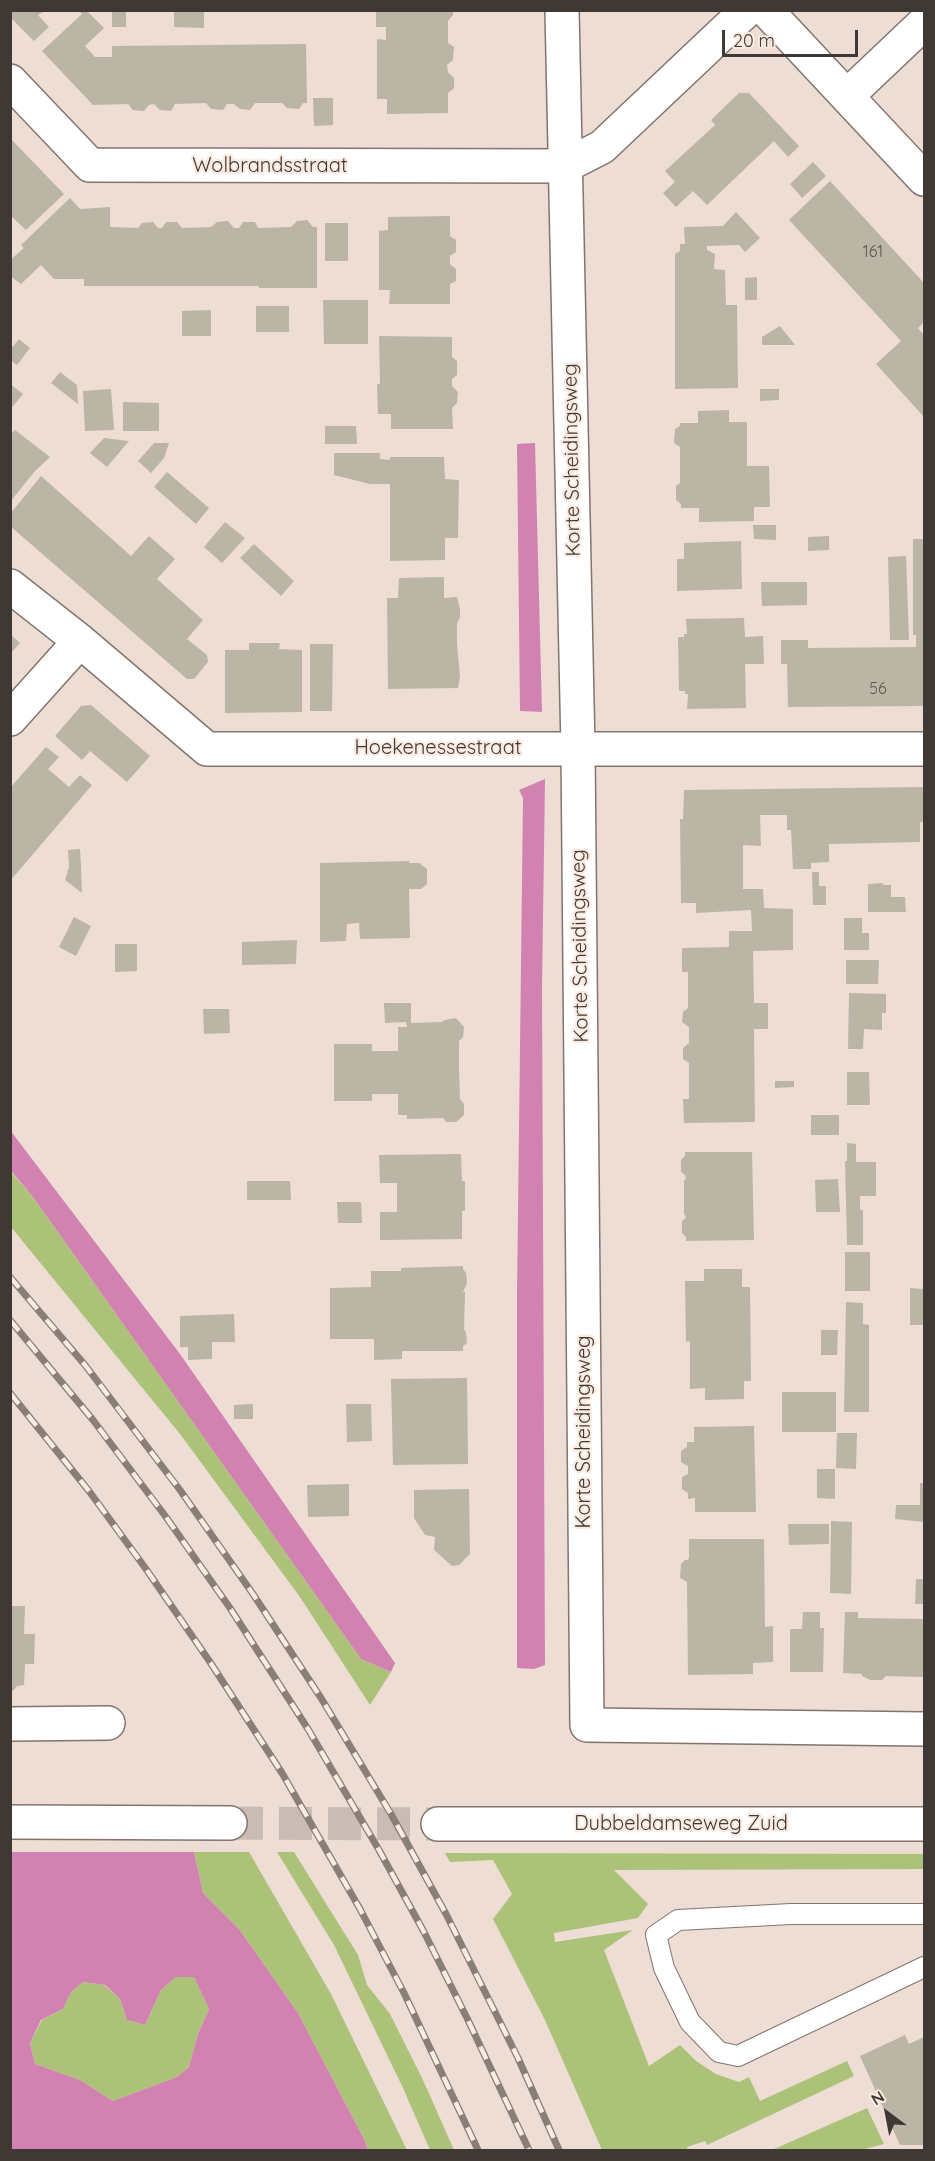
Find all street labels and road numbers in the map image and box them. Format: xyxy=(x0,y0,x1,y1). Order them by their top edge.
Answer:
street label: Wolbrandsstraat xyxy=(192,154,348,178)
street label: Korte Scheidingsweg xyxy=(558,363,586,557)
street label: Hoekenessestraat xyxy=(354,736,522,760)
street label: Korte Scheidingsweg xyxy=(566,849,594,1043)
street label: Korte Scheidingsweg xyxy=(572,1335,596,1529)
street label: Dubbeldamseweg Zuid xyxy=(574,1812,788,1836)

